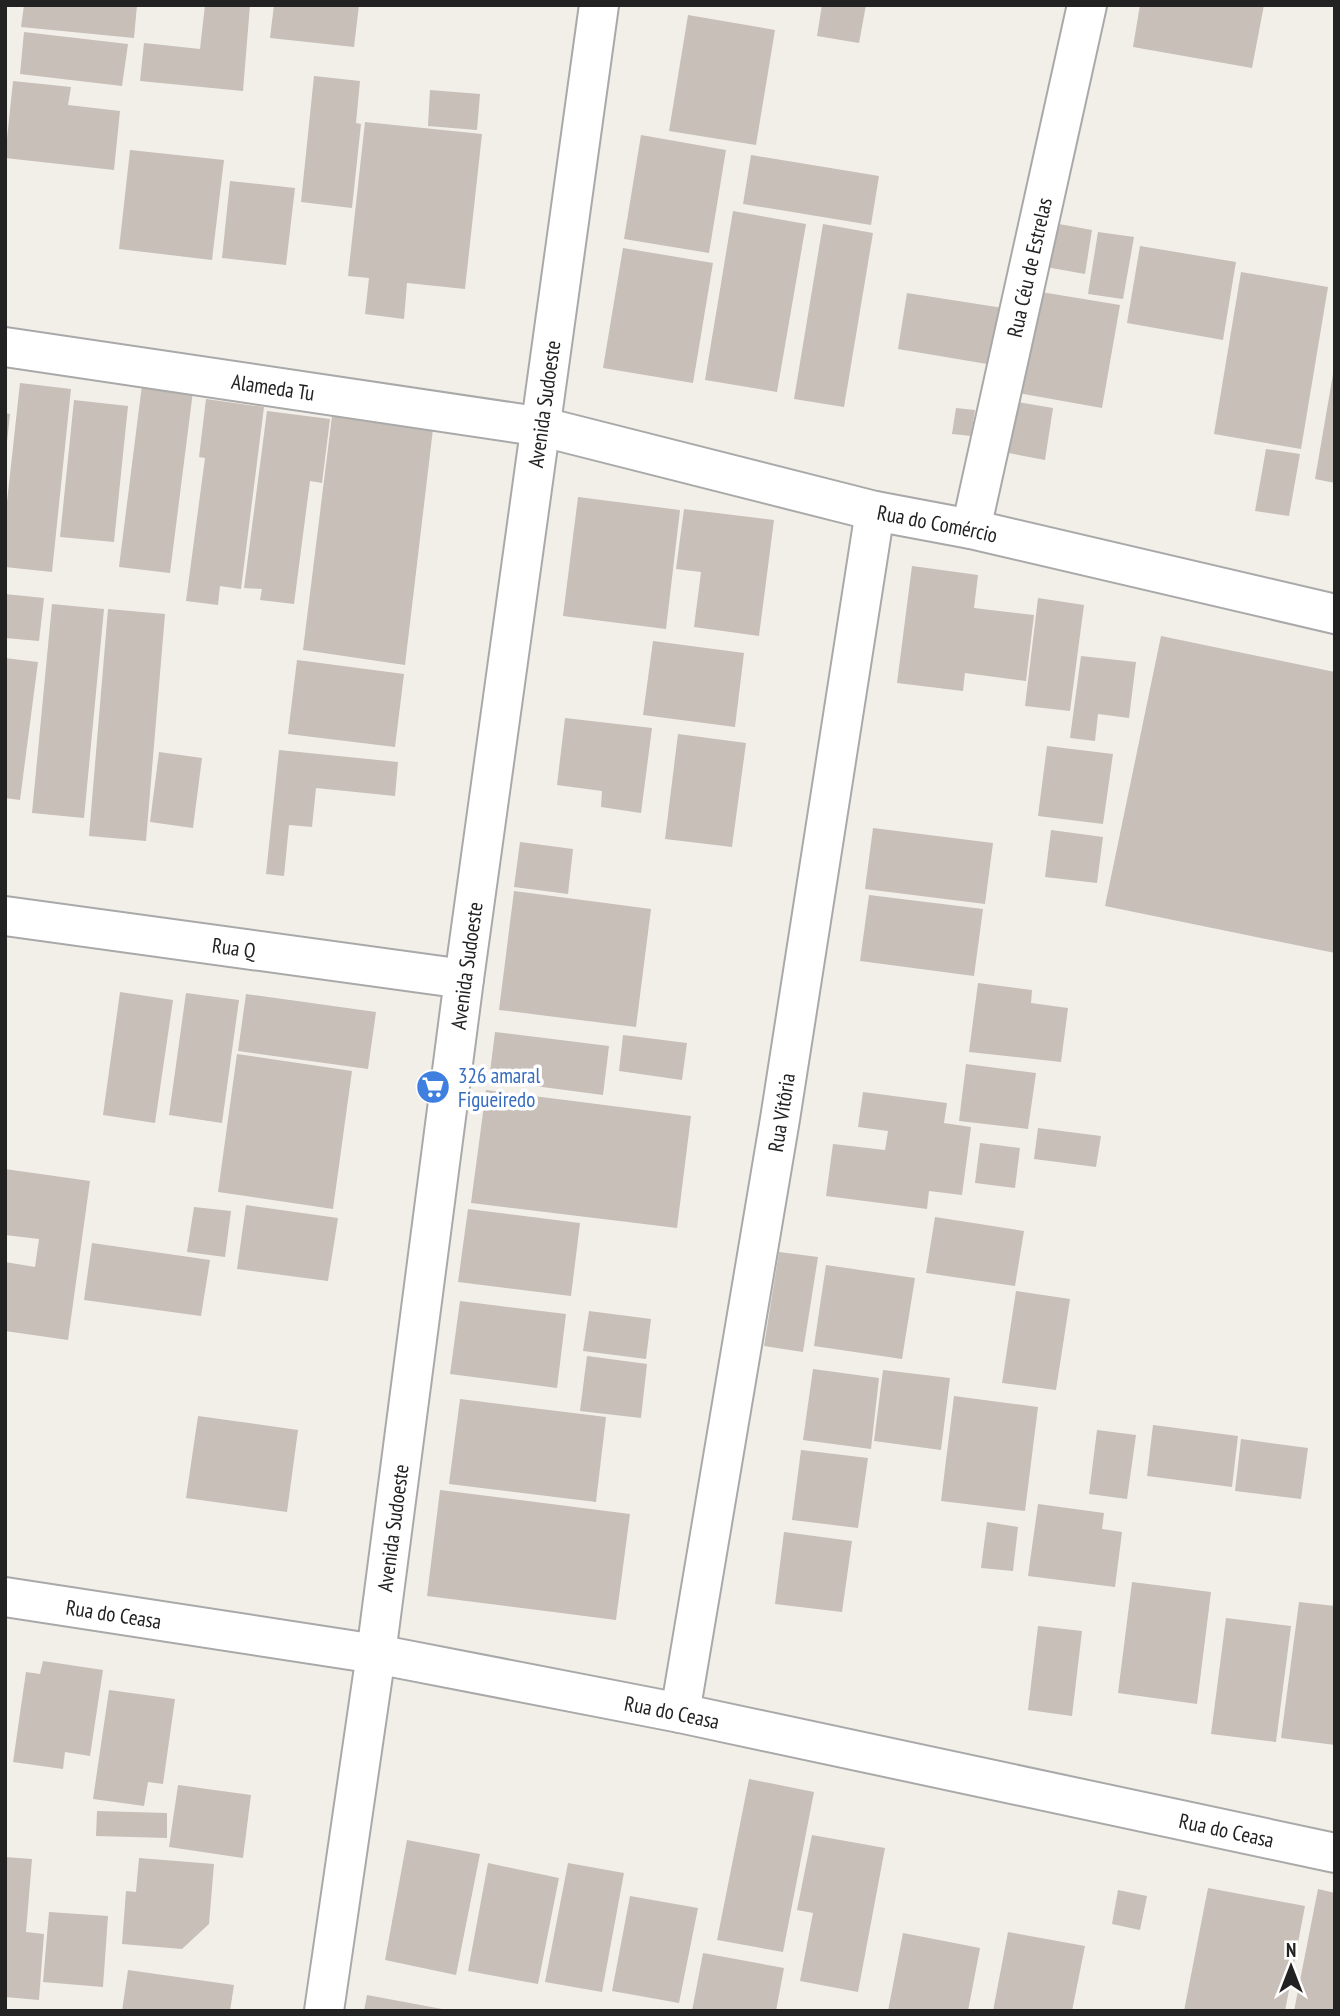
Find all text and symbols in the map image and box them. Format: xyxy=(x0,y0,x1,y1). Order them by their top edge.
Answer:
street label: Rua Céu de Estrelas xyxy=(1000,195,1057,340)
street label: Avenida Sudoeste xyxy=(522,339,566,469)
street label: Alameda Tu xyxy=(230,367,316,406)
street label: Rua do Comércio xyxy=(875,498,1000,548)
street label: Avenida Sudoeste xyxy=(444,900,488,1031)
street label: Rua Q xyxy=(210,931,258,964)
place label: 326 amaral Figueiredo xyxy=(458,1062,540,1113)
supermarket icon: 326 amaral Figueiredo xyxy=(414,1068,452,1106)
street label: Rua Vitôria xyxy=(761,1071,800,1154)
street label: Avenida Sudoeste xyxy=(371,1462,414,1593)
street label: Rua do Ceasa xyxy=(64,1593,163,1634)
street label: Rua do Ceasa xyxy=(622,1689,722,1735)
street label: Rua do Ceasa xyxy=(1177,1807,1277,1853)
north arrow xyxy=(1256,1932,1326,2002)
text: N xyxy=(1286,1938,1296,1962)

